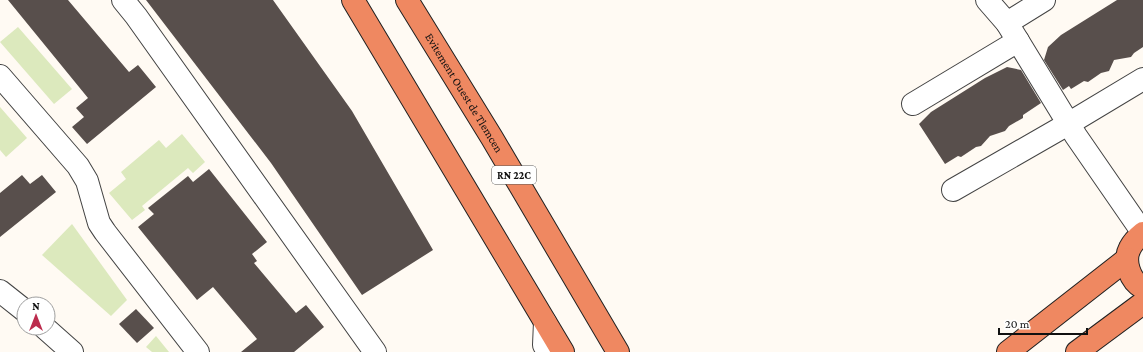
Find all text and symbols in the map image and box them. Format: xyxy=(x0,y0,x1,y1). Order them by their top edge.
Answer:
street label: Evitement Ouest de Tlemcen xyxy=(422,31,506,156)
road number: RN 22C xyxy=(492,166,536,184)
north arrow xyxy=(16,296,56,336)
text: N xyxy=(32,300,40,312)
scale bar xyxy=(999,310,1087,336)
text: 20 m xyxy=(1005,317,1030,331)

